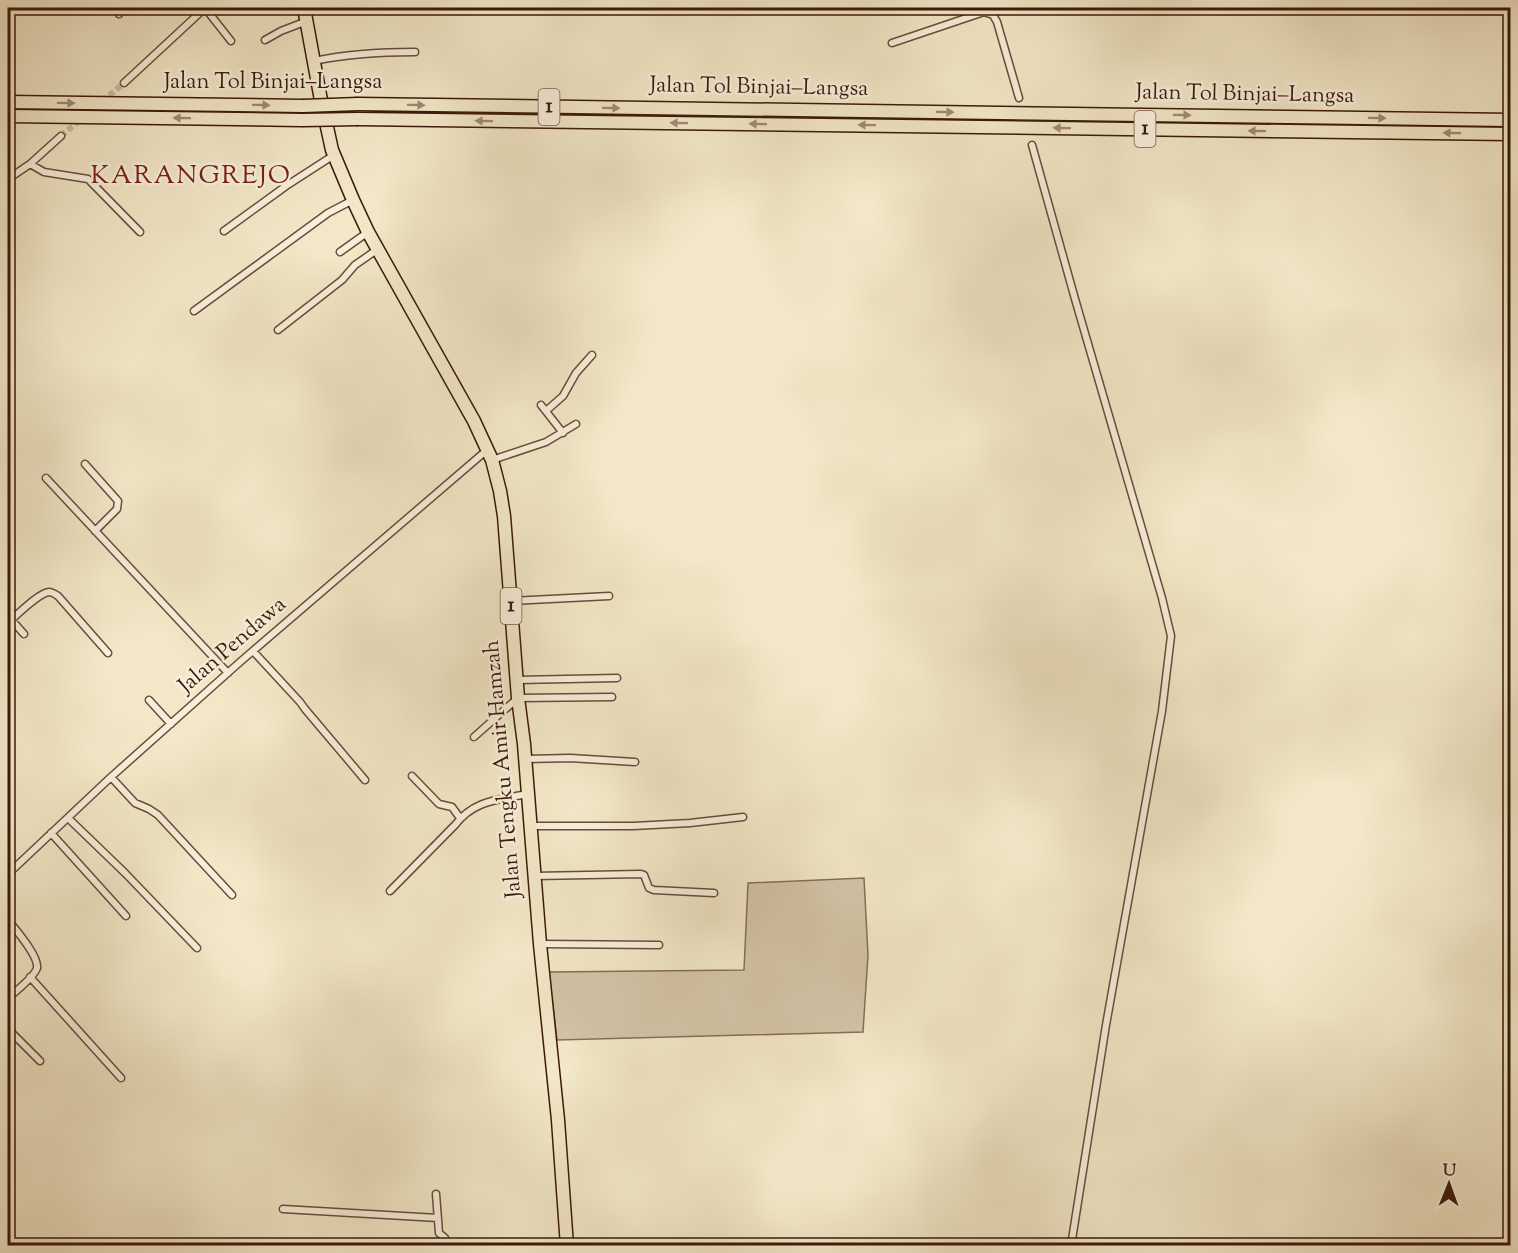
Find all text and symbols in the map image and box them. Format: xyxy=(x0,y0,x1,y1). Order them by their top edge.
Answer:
street label: Jalan Tol Binjai–Langsa xyxy=(163,67,382,99)
street label: Jalan Tol Binjai–Langsa xyxy=(648,70,869,106)
street label: Jalan Tol Binjai–Langsa xyxy=(1134,77,1355,113)
road number: 1 xyxy=(538,89,560,125)
one-way arrow xyxy=(56,98,75,107)
one-way arrow xyxy=(251,100,270,110)
one-way arrow xyxy=(407,100,426,110)
one-way arrow xyxy=(602,103,621,112)
one-way arrow xyxy=(936,107,955,117)
one-way arrow xyxy=(1173,110,1192,120)
road number: 1 xyxy=(1134,111,1156,147)
one-way arrow xyxy=(1368,113,1387,122)
one-way arrow xyxy=(172,114,191,123)
one-way arrow xyxy=(474,116,493,126)
one-way arrow xyxy=(669,118,688,128)
one-way arrow xyxy=(749,119,768,129)
one-way arrow xyxy=(858,121,877,130)
one-way arrow xyxy=(1053,123,1072,133)
one-way arrow xyxy=(1248,126,1267,136)
one-way arrow xyxy=(1443,129,1462,138)
district label: KARANGREJO xyxy=(91,158,291,195)
road number: 1 xyxy=(500,588,522,624)
street label: Jalan Pendawa xyxy=(171,590,294,703)
street label: Jalan Tengku Amir Hamzah xyxy=(477,639,531,900)
north arrow xyxy=(1419,1154,1479,1214)
text: U xyxy=(1442,1160,1457,1183)

